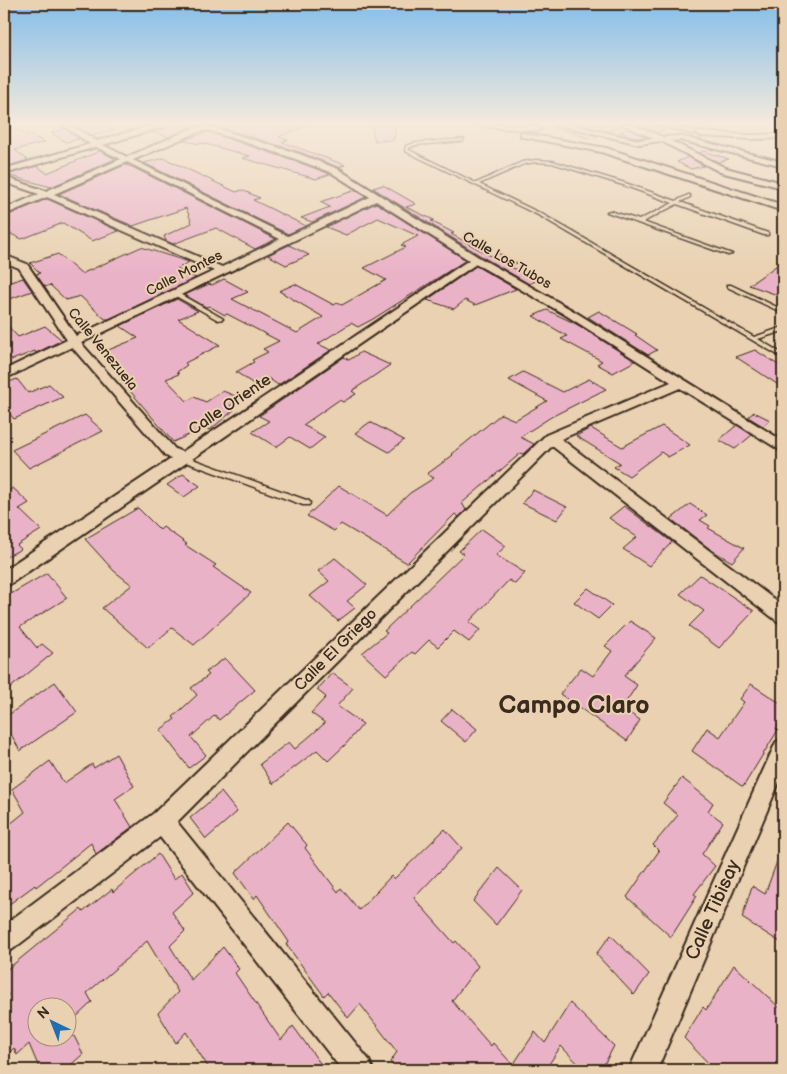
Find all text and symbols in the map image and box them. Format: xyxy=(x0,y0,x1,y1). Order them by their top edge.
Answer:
street label: Calle Los Tubos xyxy=(459,228,555,292)
street label: Calle Montes xyxy=(143,247,225,299)
street label: Calle Venezuela xyxy=(64,304,142,394)
street label: Calle Oriente xyxy=(185,370,275,440)
street label: Calle El Griego xyxy=(291,605,381,695)
district label: Campo Claro xyxy=(499,690,649,721)
street label: Calle Tibisay xyxy=(681,856,746,964)
north arrow xyxy=(28,996,78,1046)
text: N xyxy=(34,1003,53,1023)

